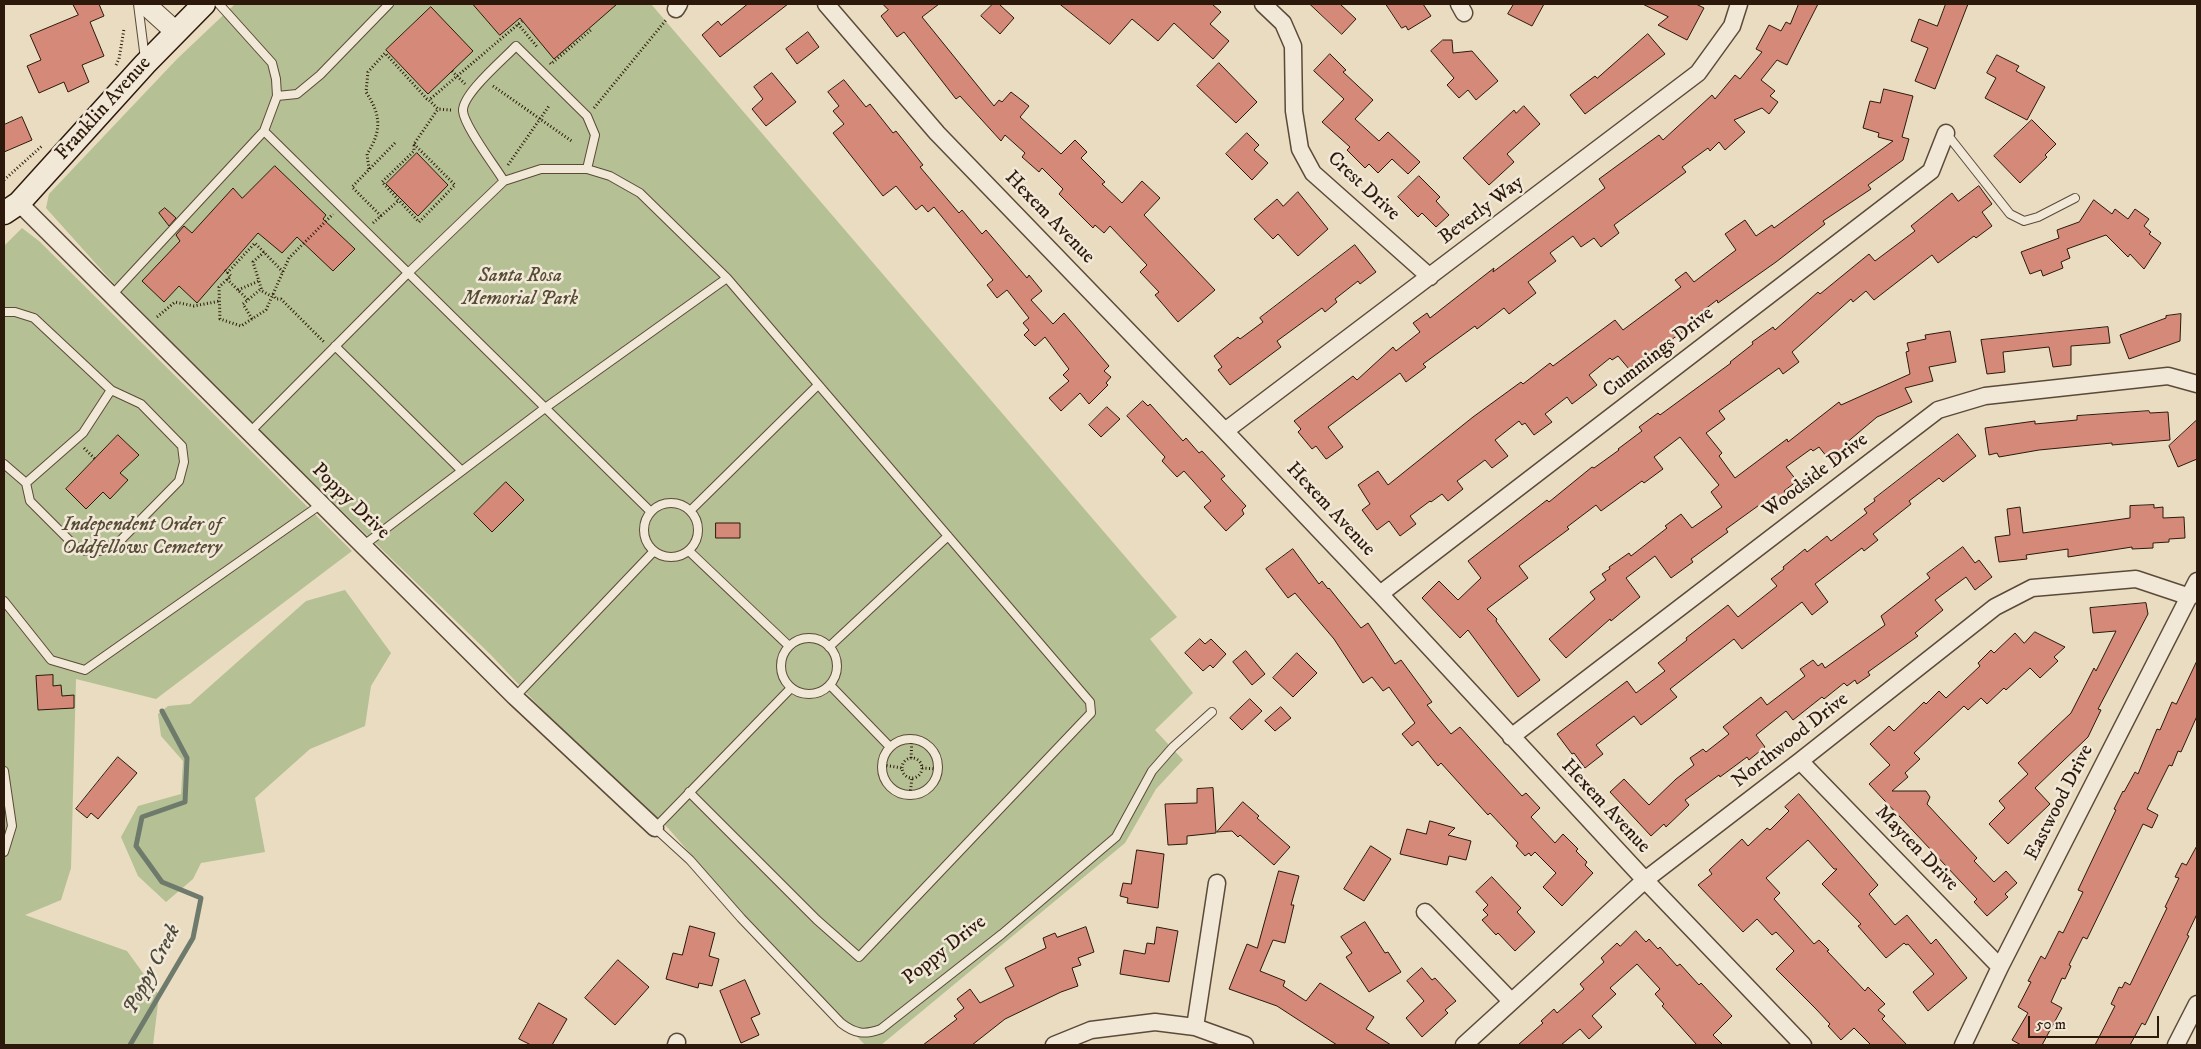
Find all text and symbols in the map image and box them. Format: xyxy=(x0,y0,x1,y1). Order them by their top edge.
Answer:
street label: Franklin Avenue xyxy=(51,52,157,166)
street label: Crest Drive xyxy=(1322,147,1404,227)
street label: Hexem Avenue xyxy=(999,167,1099,269)
street label: Beverly Way xyxy=(1435,171,1529,251)
park label: Santa Rosa Memorial Park xyxy=(462,265,578,312)
street label: Cummings Drive xyxy=(1599,302,1719,404)
street label: Woodside Drive xyxy=(1759,429,1873,523)
street label: Hexem Avenue xyxy=(1280,458,1380,562)
street label: Poppy Drive xyxy=(306,459,394,545)
park label: Independent Order of Oddfellows Cemetery xyxy=(62,514,222,561)
street label: Northwood Drive xyxy=(1728,688,1854,794)
street label: Eastwood Drive xyxy=(2021,741,2099,865)
street label: Hexem Avenue xyxy=(1555,755,1655,859)
street label: Mayten Drive xyxy=(1869,801,1963,897)
street label: Poppy Drive xyxy=(898,911,992,991)
water label: Poppy Creek xyxy=(119,921,187,1019)
scale bar xyxy=(2031,1006,2162,1038)
text: 50 m xyxy=(2036,1015,2066,1034)

